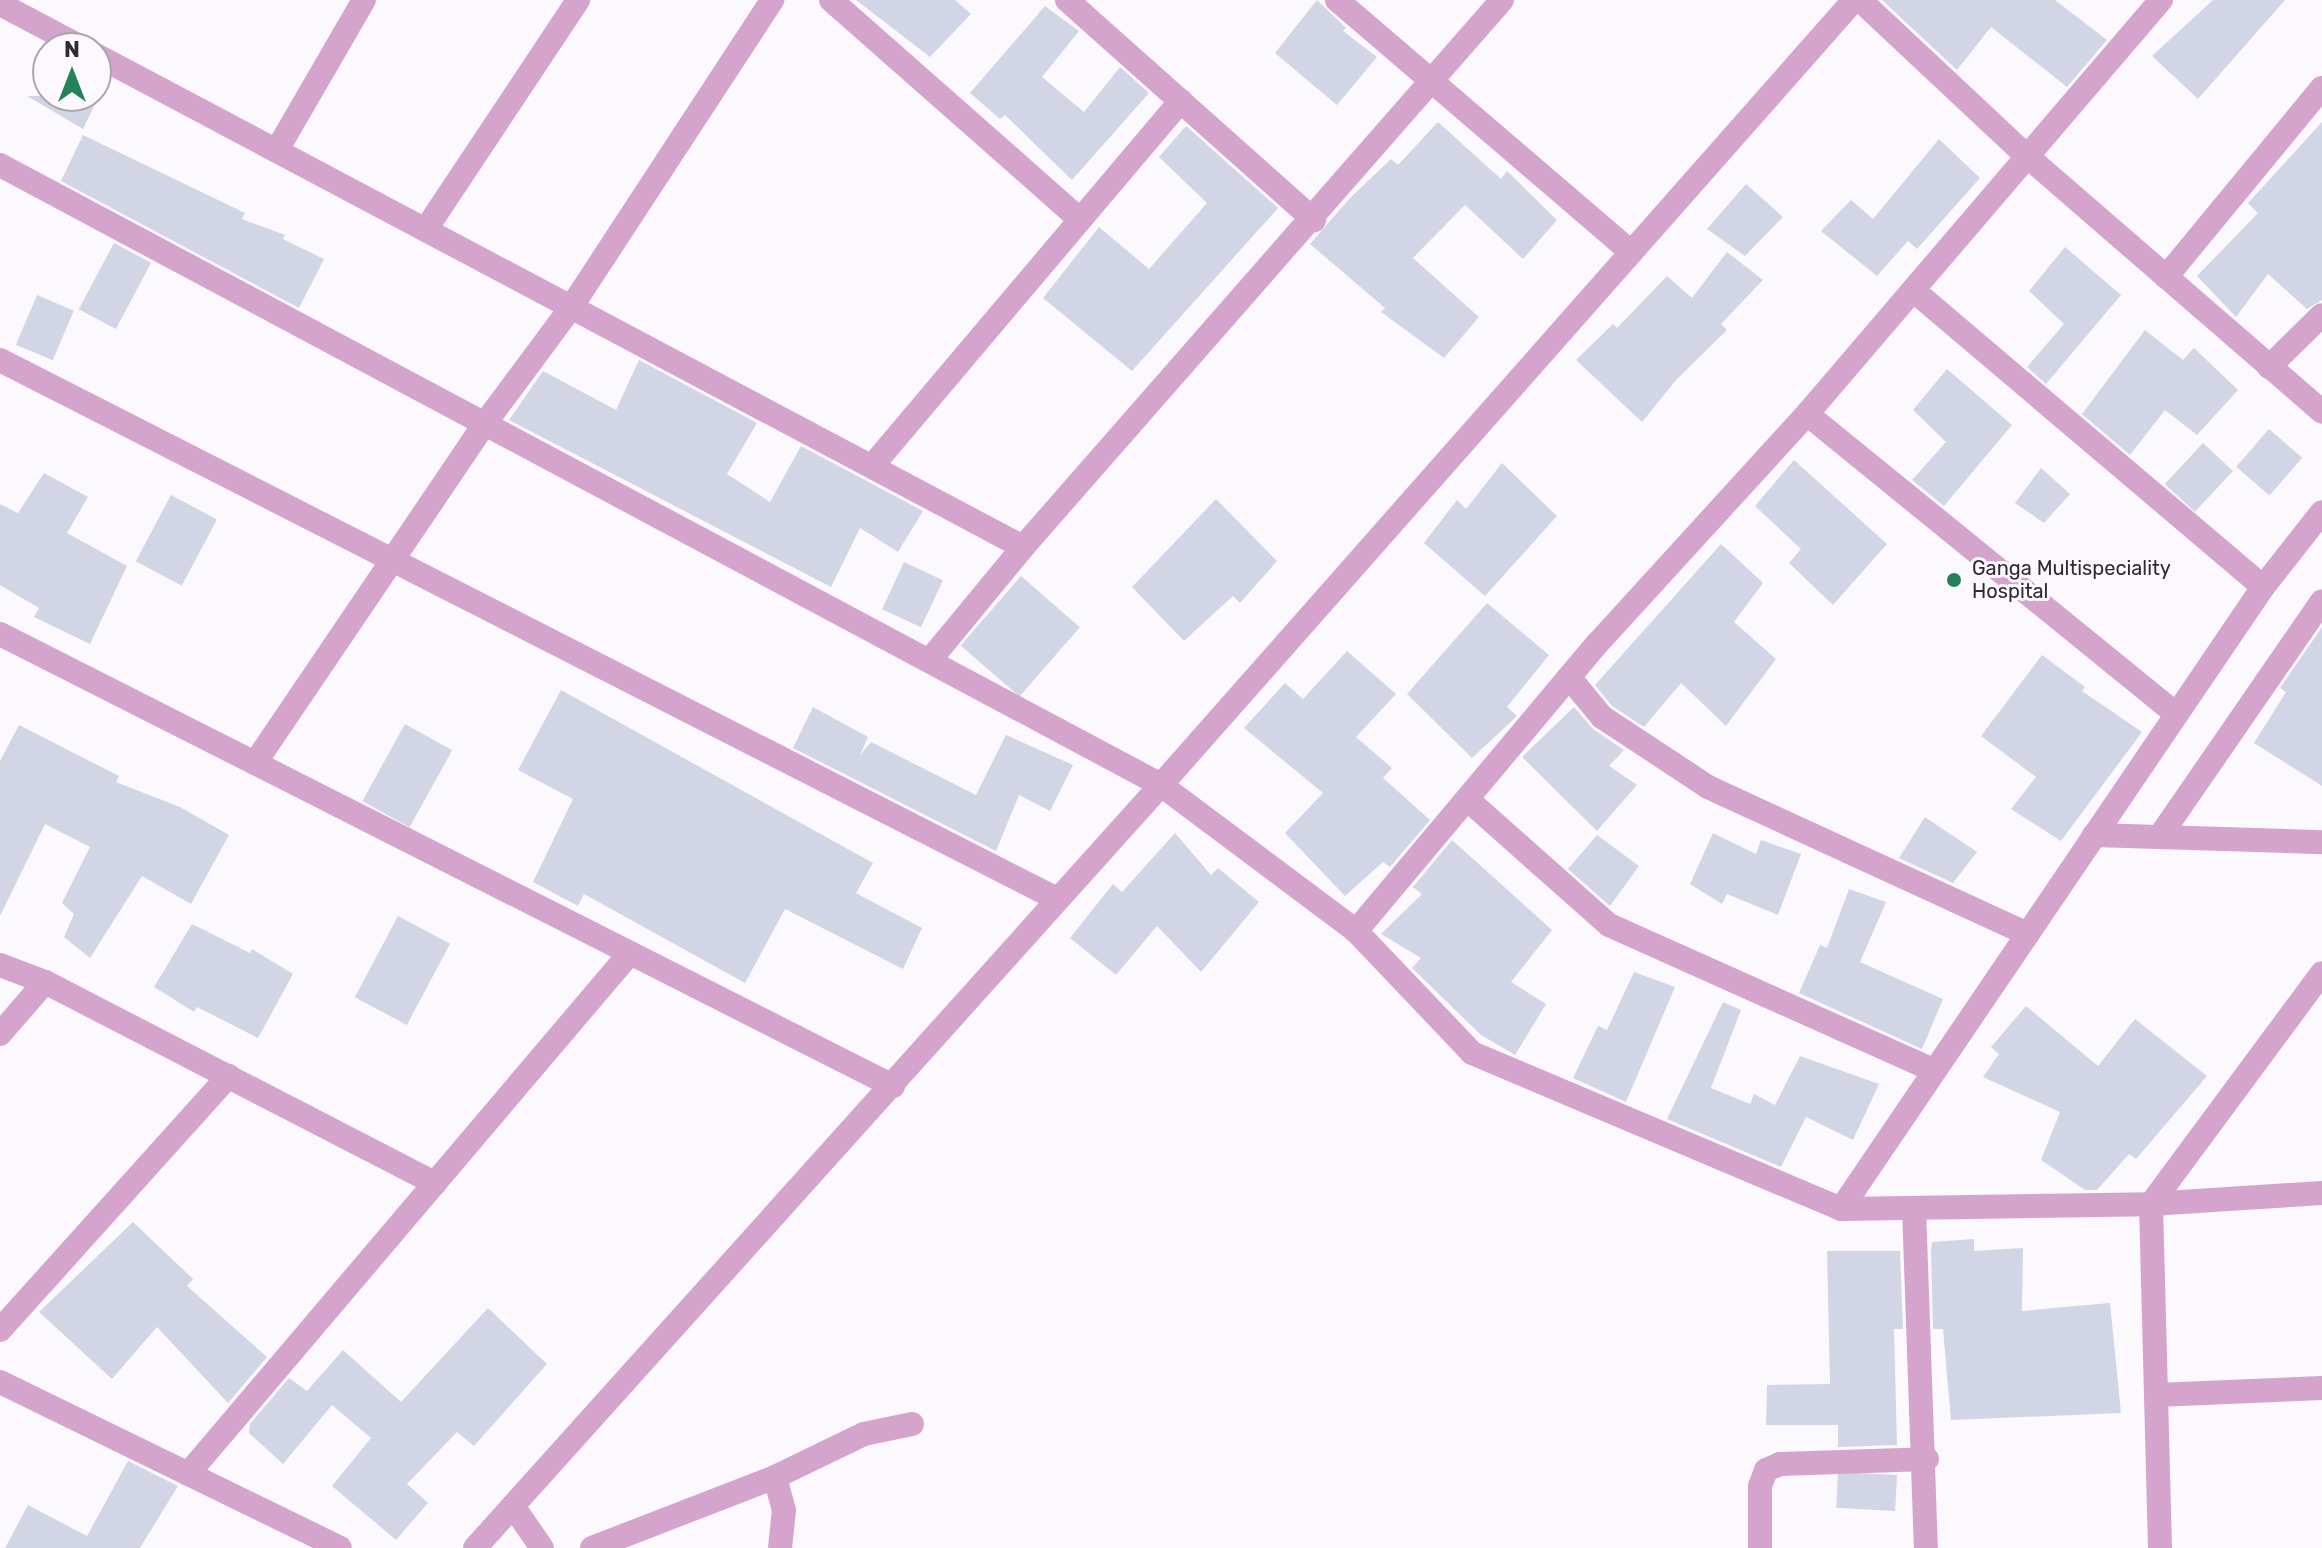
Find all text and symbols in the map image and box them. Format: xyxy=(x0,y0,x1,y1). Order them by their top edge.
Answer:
north arrow xyxy=(32,32,112,112)
text: N xyxy=(64,36,80,63)
place label: Ganga Multispeciality Hospital xyxy=(1972,556,2171,603)
marker: Ganga Multispeciality Hospital xyxy=(1943,569,1965,591)

